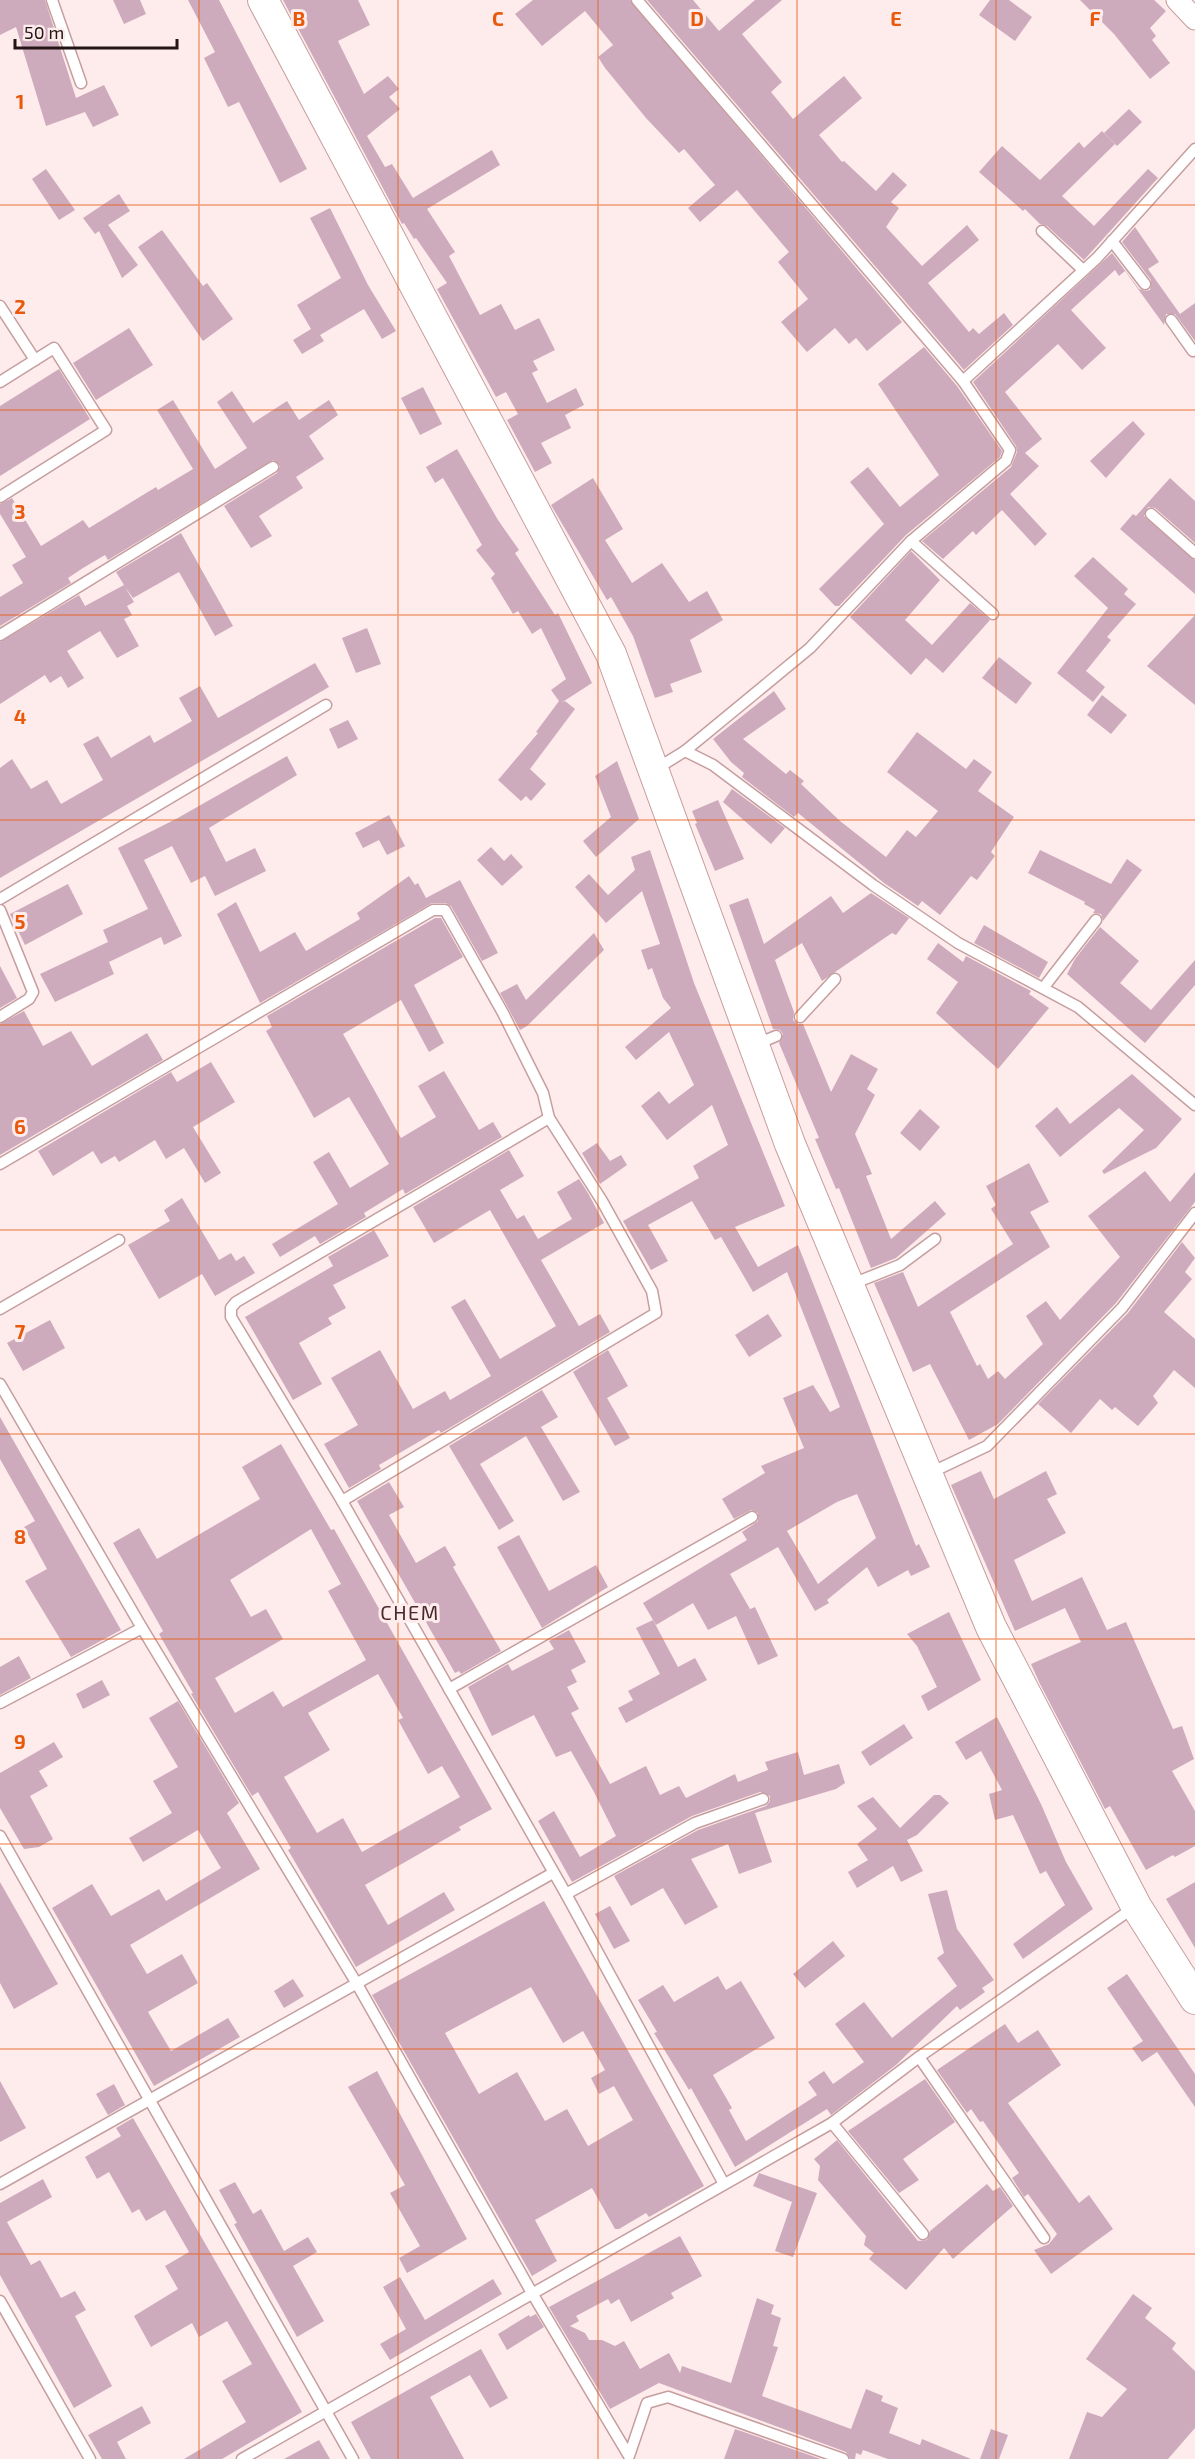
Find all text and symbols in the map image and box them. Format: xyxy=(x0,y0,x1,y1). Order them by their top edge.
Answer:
text: B xyxy=(293,6,305,30)
text: C xyxy=(492,6,504,30)
text: D xyxy=(690,6,704,30)
text: E xyxy=(890,6,902,30)
text: F xyxy=(1089,6,1101,30)
scale bar xyxy=(15,12,177,50)
text: 50 m xyxy=(24,21,64,43)
text: 1 xyxy=(16,89,24,113)
text: 2 xyxy=(14,294,26,318)
text: 3 xyxy=(14,499,26,523)
text: 4 xyxy=(14,704,27,728)
text: 5 xyxy=(14,909,26,933)
text: 6 xyxy=(14,1114,26,1138)
text: 7 xyxy=(15,1319,26,1343)
text: 8 xyxy=(14,1524,26,1548)
district label: CHEM xyxy=(380,1600,440,1624)
text: 9 xyxy=(14,1729,26,1753)

